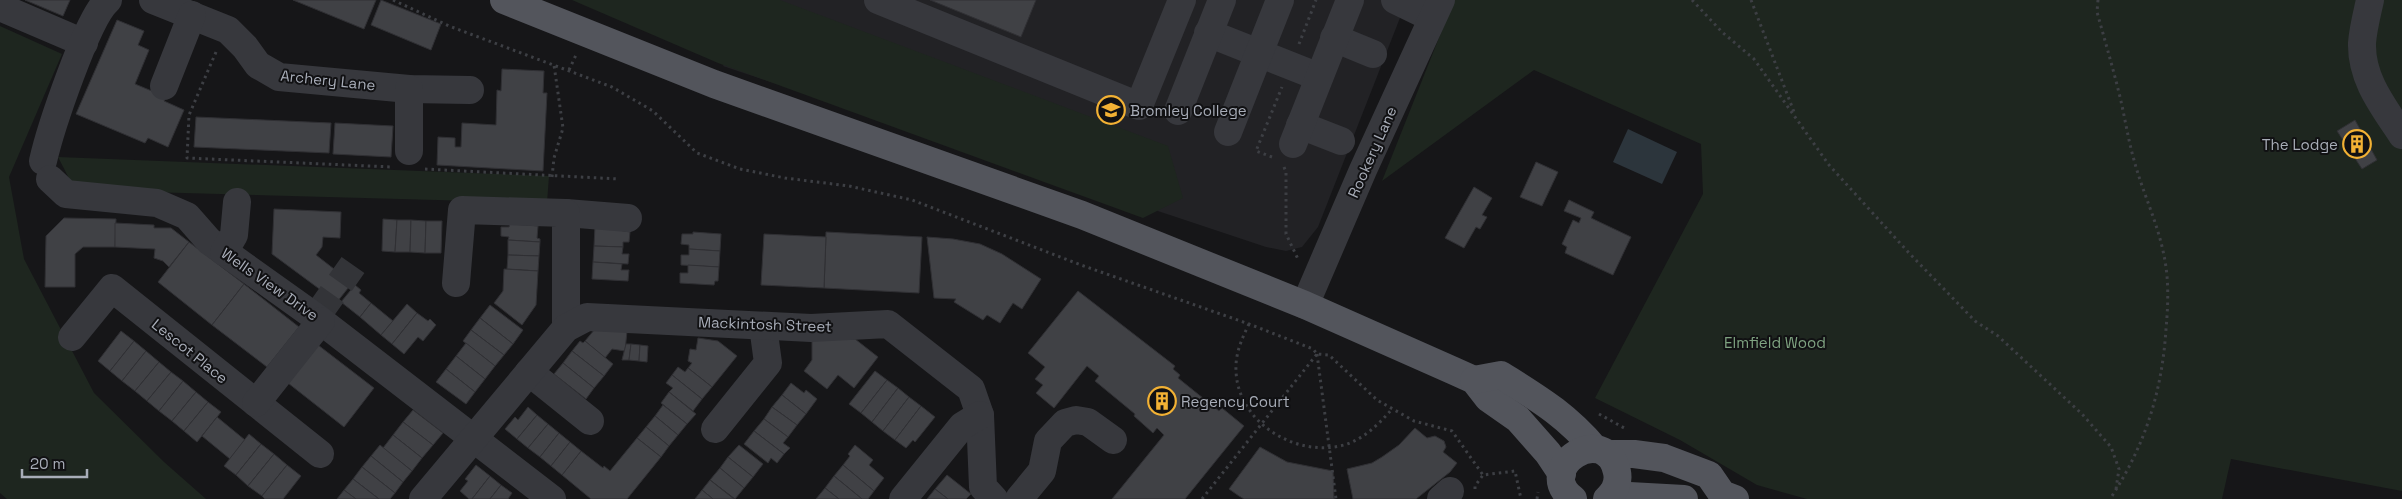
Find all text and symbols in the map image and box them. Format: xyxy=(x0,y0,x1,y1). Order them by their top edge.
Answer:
street label: Archery Lane xyxy=(280,66,377,94)
school or university icon: Bromley College xyxy=(1096,95,1126,125)
place label: Bromley College xyxy=(1130,101,1247,120)
street label: Rookery Lane xyxy=(1343,103,1401,201)
building icon: The Lodge xyxy=(2342,129,2372,159)
place label: The Lodge xyxy=(2262,135,2338,154)
street label: Wells View Drive xyxy=(218,243,322,325)
street label: Mackintosh Street xyxy=(698,312,832,336)
street label: Lescot Place xyxy=(148,314,232,388)
park label: Elmfield Wood xyxy=(1724,333,1826,352)
building icon: Regency Court xyxy=(1147,386,1177,416)
place label: Regency Court xyxy=(1181,392,1290,411)
scale bar xyxy=(22,446,88,478)
text: 20 m xyxy=(30,454,65,473)

